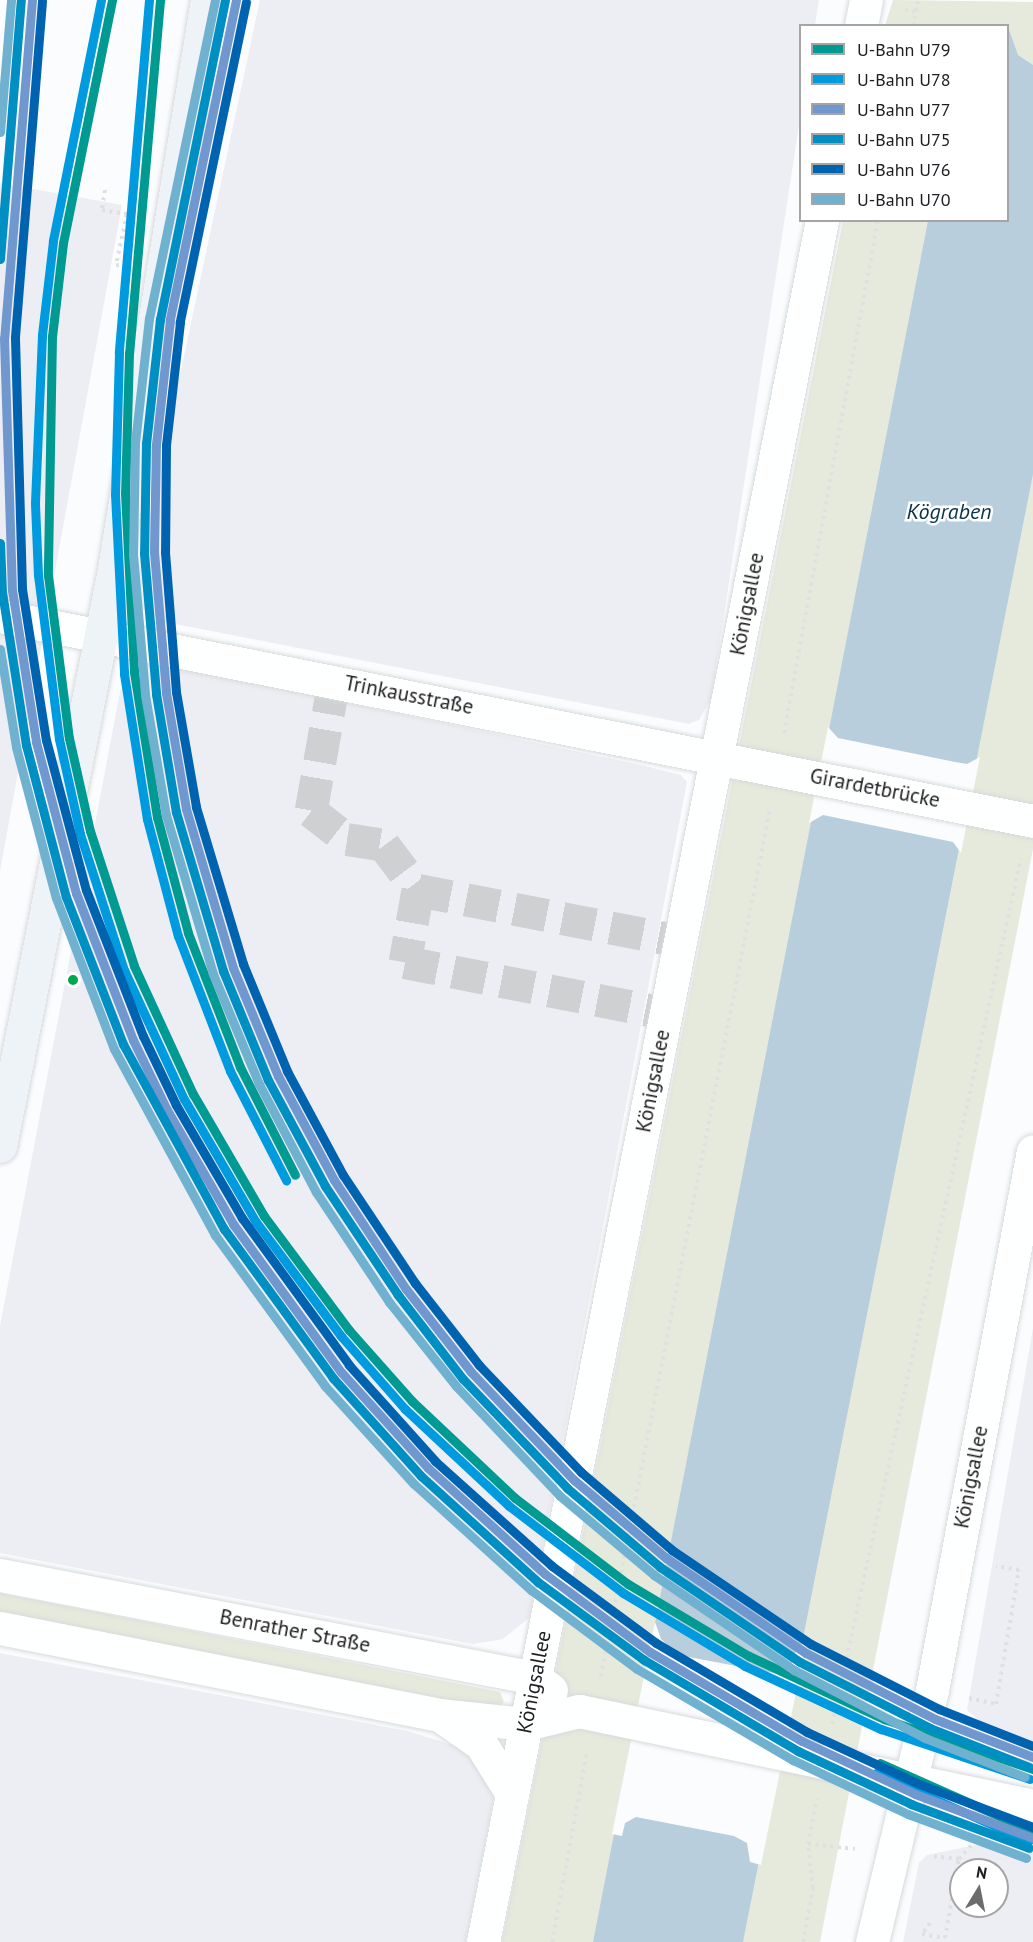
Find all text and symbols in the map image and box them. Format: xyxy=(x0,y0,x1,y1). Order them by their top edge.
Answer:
legend xyxy=(799,24,1009,222)
text: U-Bahn U79 xyxy=(857,38,951,61)
text: U-Bahn U78 xyxy=(857,68,951,91)
text: U-Bahn U77 xyxy=(857,98,951,121)
text: U-Bahn U75 xyxy=(857,128,951,151)
text: U-Bahn U76 xyxy=(857,158,951,181)
text: U-Bahn U70 xyxy=(857,188,951,211)
water label: Kögraben xyxy=(906,499,992,525)
street label: Königsallee xyxy=(725,551,769,657)
street label: Trinkausstraße xyxy=(342,670,476,720)
street label: Girardetbrücke xyxy=(808,763,942,813)
unlabelled marker xyxy=(67,974,79,986)
street label: Königsallee xyxy=(631,1028,675,1134)
street label: Königsallee xyxy=(949,1424,993,1530)
street label: Benrather Straße xyxy=(218,1604,372,1658)
street label: Königsallee xyxy=(512,1629,556,1735)
north arrow xyxy=(949,1858,1009,1918)
text: N xyxy=(975,1861,989,1883)

